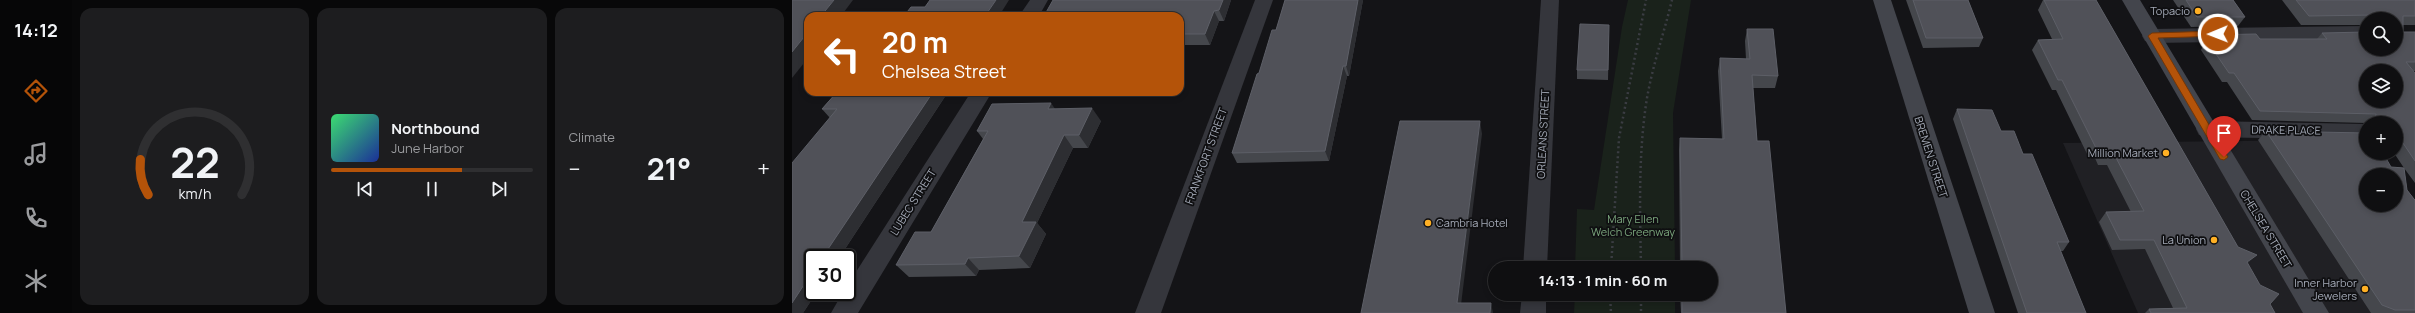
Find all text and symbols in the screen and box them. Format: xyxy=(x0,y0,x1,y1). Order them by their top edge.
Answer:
place label: Topacio xyxy=(2150,3,2190,18)
marker: Topacio xyxy=(2193,6,2203,16)
map controls xyxy=(2359,12,2403,212)
button: search xyxy=(2359,12,2403,56)
position arrow xyxy=(2197,13,2239,55)
text: 14:12 xyxy=(14,18,58,42)
text: 20 m xyxy=(882,23,948,61)
icon: left xyxy=(816,28,868,80)
text: Chelsea Street xyxy=(882,59,1007,83)
button: layers xyxy=(2359,64,2403,108)
icon: directions xyxy=(22,77,50,105)
street label: ORLEANS STREET xyxy=(1533,88,1552,179)
street label: FRANKFORT STREET xyxy=(1181,105,1230,206)
street label: BREMEN STREET xyxy=(1911,114,1952,200)
pin xyxy=(2207,116,2241,157)
button: + xyxy=(2359,116,2403,160)
text: Northbound xyxy=(391,118,480,139)
street label: DRAKE PLACE xyxy=(2251,121,2321,138)
icon: arrive xyxy=(2213,122,2235,144)
text: Climate xyxy=(569,128,615,146)
text: 22 xyxy=(170,133,219,189)
text: June Harbor xyxy=(391,139,464,157)
icon: music xyxy=(22,140,50,168)
place label: Million Market xyxy=(2088,145,2158,160)
text: 21° xyxy=(647,148,691,189)
marker: Million Market xyxy=(2161,148,2171,158)
text: − xyxy=(569,154,581,184)
text: + xyxy=(757,154,770,184)
street label: LUBEC STREET xyxy=(886,165,939,238)
button: − xyxy=(2359,168,2403,212)
icon: previous xyxy=(354,178,376,200)
icon: pause xyxy=(421,178,443,200)
icon: next xyxy=(488,178,510,200)
text: km/h xyxy=(178,183,211,202)
street label: CHELSEA STREET xyxy=(2237,187,2296,271)
icon: phone xyxy=(22,204,50,232)
park label: Mary Ellen Welch Greenway xyxy=(1591,211,1675,239)
place label: Cambria Hotel xyxy=(1436,215,1508,230)
marker: Cambria Hotel xyxy=(1423,218,1433,228)
place label: La Union xyxy=(2162,232,2206,247)
marker: La Union xyxy=(2209,235,2219,245)
speed limit sign: 30 xyxy=(804,249,856,301)
icon: climate xyxy=(22,267,50,295)
text: 14:13 · 1 min · 60 m xyxy=(1539,270,1667,291)
place label: Inner Harbor Jewelers xyxy=(2294,275,2357,303)
marker: Inner Harbor Jewelers xyxy=(2360,284,2370,294)

